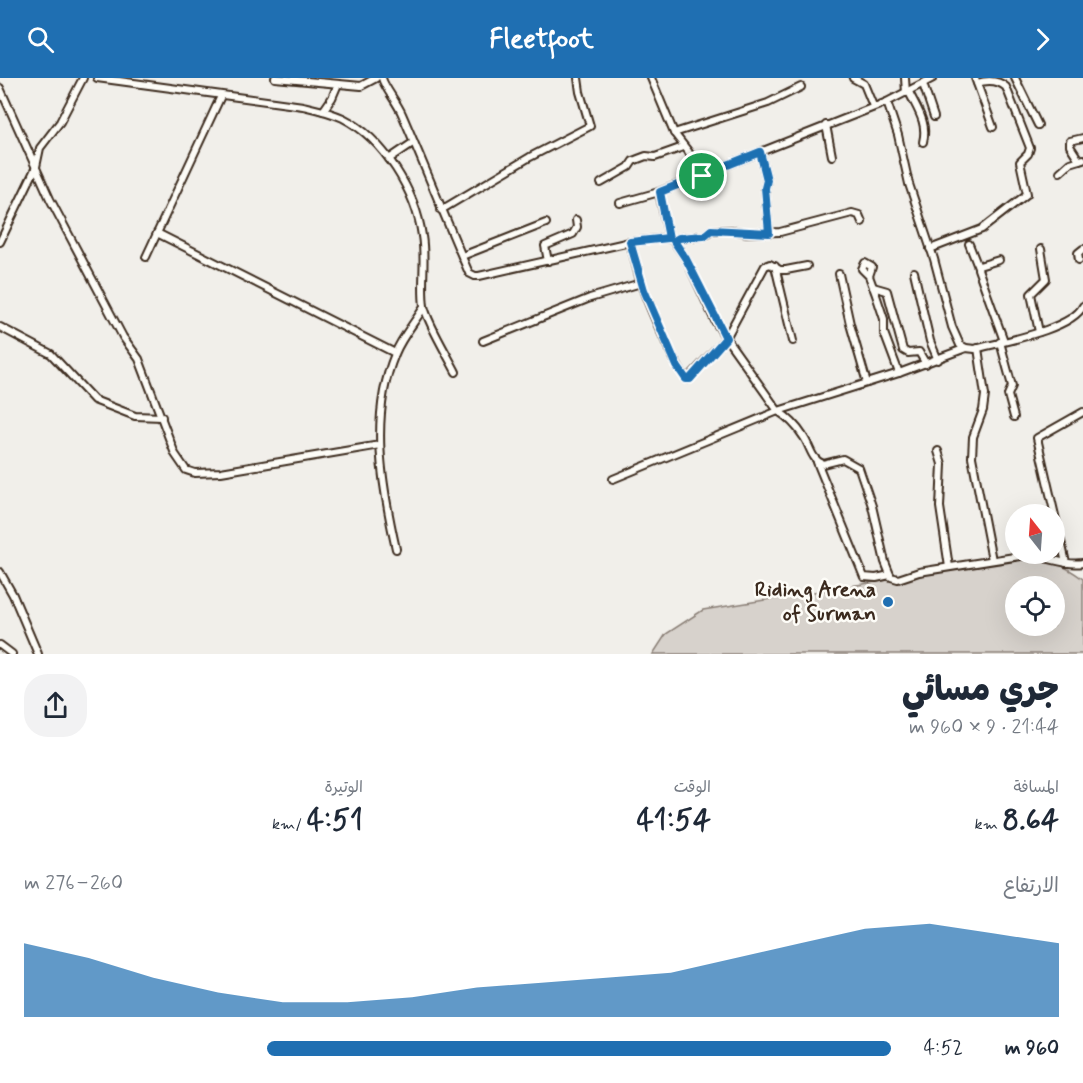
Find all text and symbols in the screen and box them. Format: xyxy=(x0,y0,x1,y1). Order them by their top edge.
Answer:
text: Fleetfoot xyxy=(489,22,594,57)
icon: search xyxy=(24,23,57,56)
icon: forward xyxy=(1026,23,1059,56)
pin xyxy=(676,150,727,201)
icon: arrive xyxy=(685,159,718,192)
north arrow xyxy=(1005,504,1065,564)
map controls xyxy=(1005,504,1065,636)
place label: Riding Arena of Surman xyxy=(755,576,876,628)
button: locate xyxy=(1005,576,1065,636)
marker: Riding Arena of Surman xyxy=(881,595,895,609)
text: جري مسائي xyxy=(902,669,1059,713)
button: share xyxy=(24,674,87,737)
text: 21:44 · 9 × 960 m xyxy=(909,714,1059,741)
text: الوتيرة xyxy=(324,777,363,798)
text: الوقت xyxy=(674,777,711,798)
text: المسافة xyxy=(1013,777,1059,798)
text: 4:51 xyxy=(307,801,363,840)
text: 41:54 xyxy=(636,801,711,840)
text: 8.64 xyxy=(1002,801,1059,840)
text: /km xyxy=(272,814,307,835)
text: km xyxy=(975,814,1002,835)
text: 260–276 m xyxy=(24,870,123,897)
text: الارتفاع xyxy=(1003,873,1059,900)
text: 4:52 xyxy=(923,1035,963,1062)
text: 960 m xyxy=(1005,1035,1059,1062)

